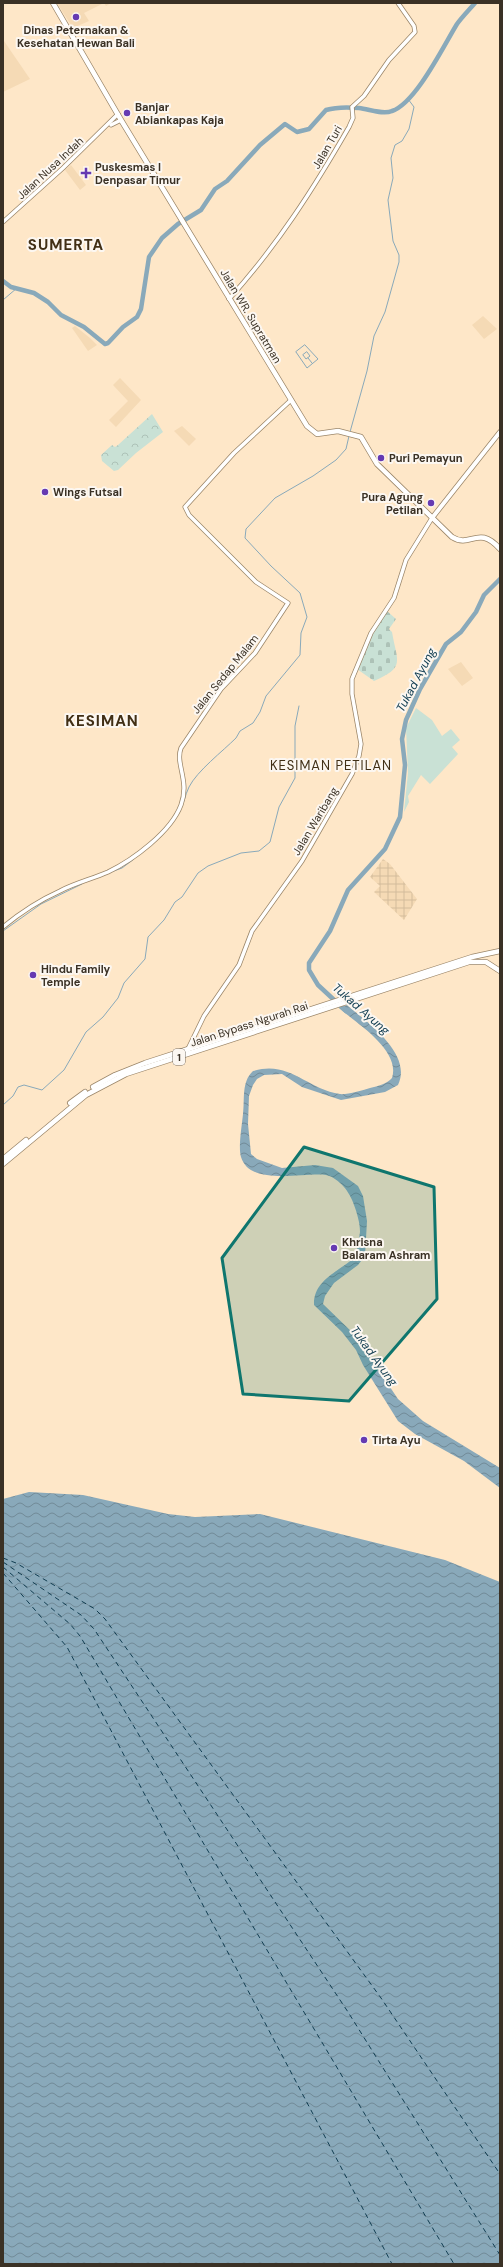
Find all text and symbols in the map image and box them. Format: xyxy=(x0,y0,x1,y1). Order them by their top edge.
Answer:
marker: Dinas Peternakan & Kesehatan Hewan Bali xyxy=(71,12,81,22)
place label: Dinas Peternakan & Kesehatan Hewan Bali xyxy=(17,23,135,50)
place label: Banjar Abiankapas Kaja xyxy=(135,100,224,127)
marker: Banjar Abiankapas Kaja xyxy=(122,108,132,118)
street label: Jalan Turi xyxy=(309,123,345,171)
street label: Jalan Nusa Indah xyxy=(14,134,86,202)
place label: Puskesmas I Denpasar Timur xyxy=(95,160,181,187)
marker: Puskesmas I Denpasar Timur xyxy=(80,167,92,179)
district label: SUMERTA xyxy=(28,235,104,255)
street label: Jalan WR. Supratman xyxy=(217,266,285,366)
place label: Puri Pemayun xyxy=(389,451,463,465)
marker: Puri Pemayun xyxy=(376,453,386,463)
place label: Wings Futsal xyxy=(53,485,122,499)
marker: Wings Futsal xyxy=(40,487,50,497)
place label: Pura Agung Petilan xyxy=(361,490,423,517)
marker: Pura Agung Petilan xyxy=(426,498,436,508)
street label: Jalan Sedap Malam xyxy=(189,631,261,716)
water label: Tukad Ayung xyxy=(392,645,440,715)
district label: KESIMAN xyxy=(65,711,139,731)
district label: KESIMAN PETILAN xyxy=(270,757,392,774)
street label: Jalan Waribang xyxy=(289,784,341,858)
place label: Hindu Family Temple xyxy=(41,962,111,989)
marker: Hindu Family Temple xyxy=(28,970,38,980)
water label: Tukad Ayung xyxy=(329,980,393,1038)
street label: Jalan Bypass Ngurah Rai xyxy=(188,998,310,1050)
road number: 1 xyxy=(173,1049,185,1065)
place label: Khrisna Balaram Ashram xyxy=(342,1235,430,1262)
marker: Khrisna Balaram Ashram xyxy=(329,1243,339,1253)
water label: Tukad Ayung xyxy=(347,1323,401,1390)
place label: Tirta Ayu xyxy=(372,1433,421,1447)
marker: Tirta Ayu xyxy=(359,1435,369,1445)

